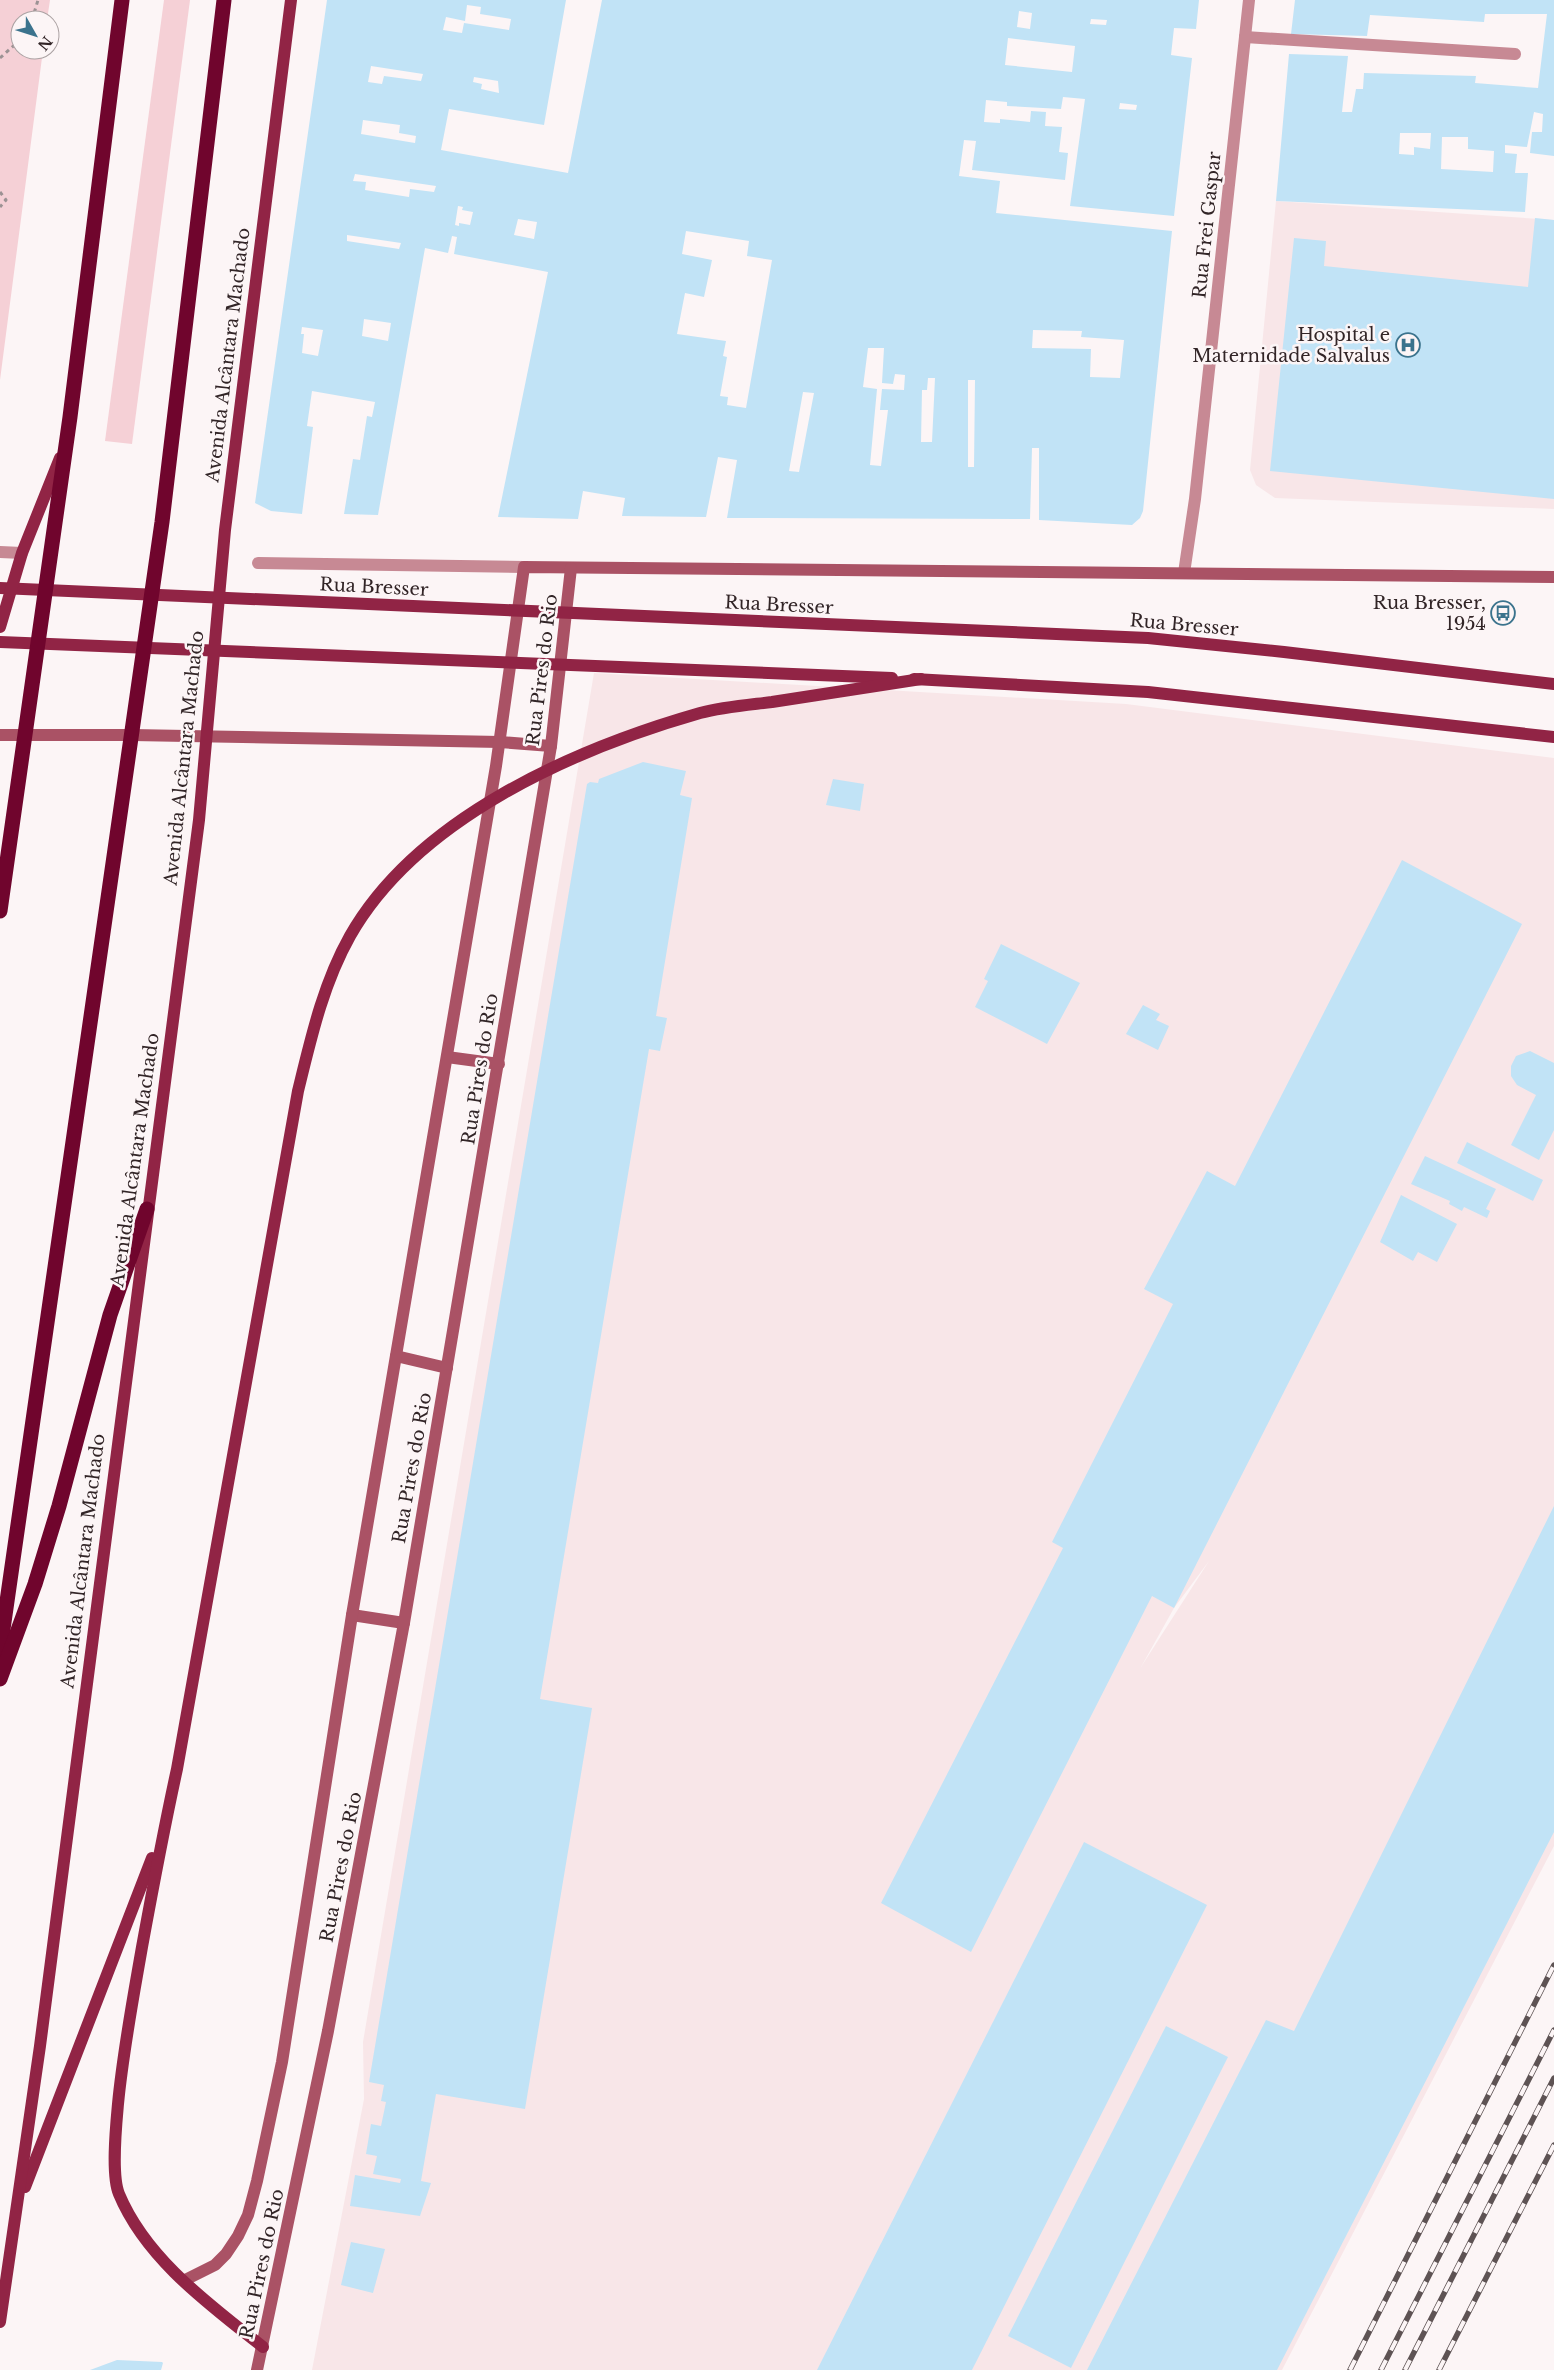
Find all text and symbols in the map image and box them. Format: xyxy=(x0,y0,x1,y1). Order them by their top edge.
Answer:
north arrow xyxy=(10,10,60,60)
text: N xyxy=(34,32,56,54)
street label: Rua Frei Gaspar xyxy=(1188,150,1226,300)
street label: Avenida Alcântara Machado xyxy=(201,226,255,485)
place label: Hospital e Maternidade Salvalus xyxy=(1192,324,1390,367)
hospital icon: Hospital e Maternidade Salvalus xyxy=(1395,332,1421,358)
street label: Rua Bresser xyxy=(319,573,429,601)
street label: Rua Bresser xyxy=(724,591,834,619)
place label: Rua Bresser, 1954 xyxy=(1373,592,1486,635)
street label: Rua Pires do Rio xyxy=(522,593,562,747)
bus stop icon: Rua Bresser, 1954 xyxy=(1490,600,1516,626)
street label: Rua Bresser xyxy=(1129,609,1240,641)
street label: Avenida Alcântara Machado xyxy=(160,629,208,888)
street label: Rua Pires do Rio xyxy=(457,992,503,1146)
street label: Avenida Alcântara Machado xyxy=(106,1032,164,1289)
street label: Rua Pires do Rio xyxy=(388,1391,436,1545)
street label: Avenida Alcântara Machado xyxy=(56,1432,110,1691)
street label: Rua Pires do Rio xyxy=(316,1790,366,1944)
street label: Rua Pires do Rio xyxy=(235,2187,289,2341)

